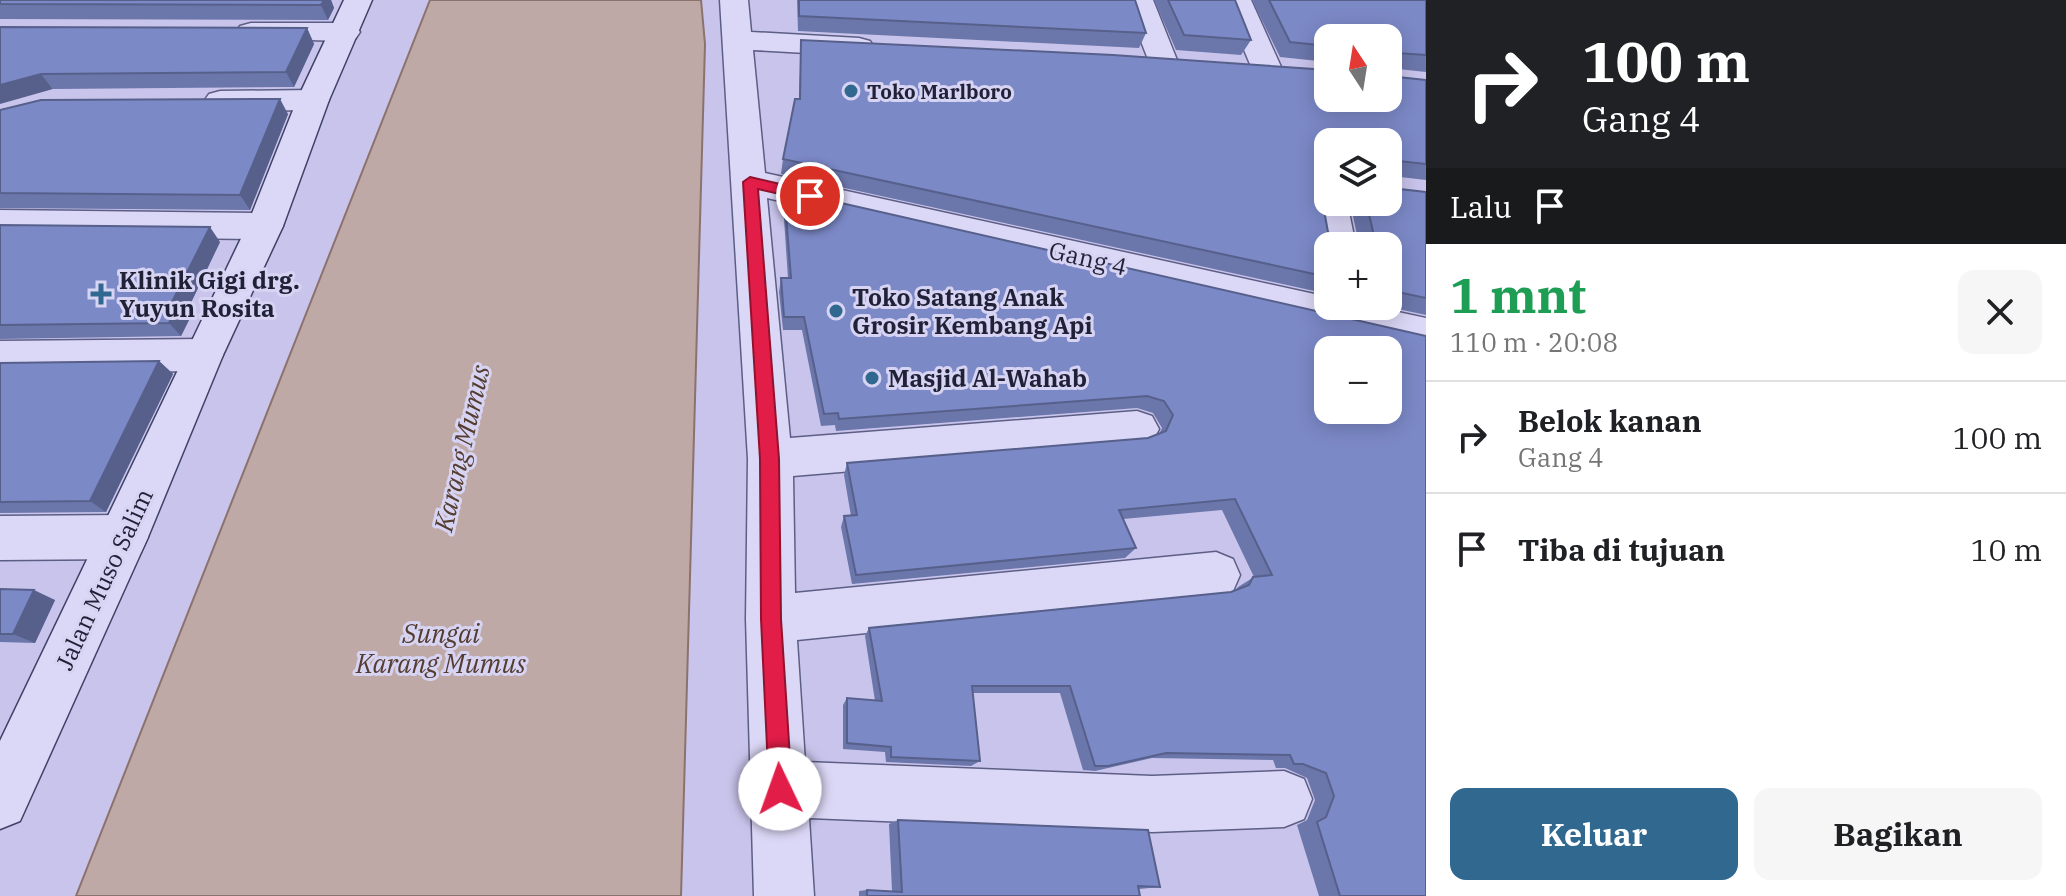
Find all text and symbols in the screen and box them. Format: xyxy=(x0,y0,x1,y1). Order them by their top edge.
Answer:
north arrow xyxy=(1314,24,1402,112)
map controls xyxy=(1314,24,1402,424)
text: 100 m xyxy=(1582,25,1750,97)
icon: right xyxy=(1450,32,1554,136)
place label: Toko Marlboro xyxy=(867,78,1012,105)
marker: Toko Marlboro xyxy=(842,82,860,100)
text: Gang 4 xyxy=(1582,95,1701,142)
button: layers xyxy=(1314,128,1402,216)
pin xyxy=(776,162,844,230)
icon: arrive xyxy=(788,174,832,218)
icon: arrive xyxy=(1528,184,1572,228)
text: Lalu xyxy=(1450,187,1512,226)
button: + xyxy=(1314,232,1402,320)
street label: Gang 4 xyxy=(1046,234,1130,282)
place label: Klinik Gigi drg. Yuyun Rosita xyxy=(119,264,300,324)
text: 1 mnt xyxy=(1450,264,1586,326)
button: close xyxy=(1958,270,2042,354)
place label: Toko Satang Anak Grosir Kembang Api xyxy=(852,281,1093,341)
marker: Klinik Gigi drg. Yuyun Rosita xyxy=(90,283,112,305)
marker: Toko Satang Anak Grosir Kembang Api xyxy=(827,302,845,320)
text: 110 m · 20:08 xyxy=(1450,325,1618,359)
button: − xyxy=(1314,336,1402,424)
water label: Karang Mumus xyxy=(425,361,497,536)
place label: Masjid Al-Wahab xyxy=(888,362,1087,394)
marker: Masjid Al-Wahab xyxy=(863,369,881,387)
text: Belok kanan xyxy=(1518,401,1702,440)
icon: right xyxy=(1450,415,1494,459)
text: 100 m xyxy=(1952,418,2042,457)
text: Gang 4 xyxy=(1518,440,1604,474)
street label: Jalan Muso Salim xyxy=(48,483,160,675)
icon: arrive xyxy=(1450,527,1494,571)
text: Tiba di tujuan xyxy=(1518,530,1725,569)
text: 10 m xyxy=(1970,530,2042,569)
water label: Sungai Karang Mumus xyxy=(355,616,526,680)
position arrow xyxy=(738,747,822,831)
button: Keluar xyxy=(1450,788,1738,880)
button: Bagikan xyxy=(1754,788,2042,880)

